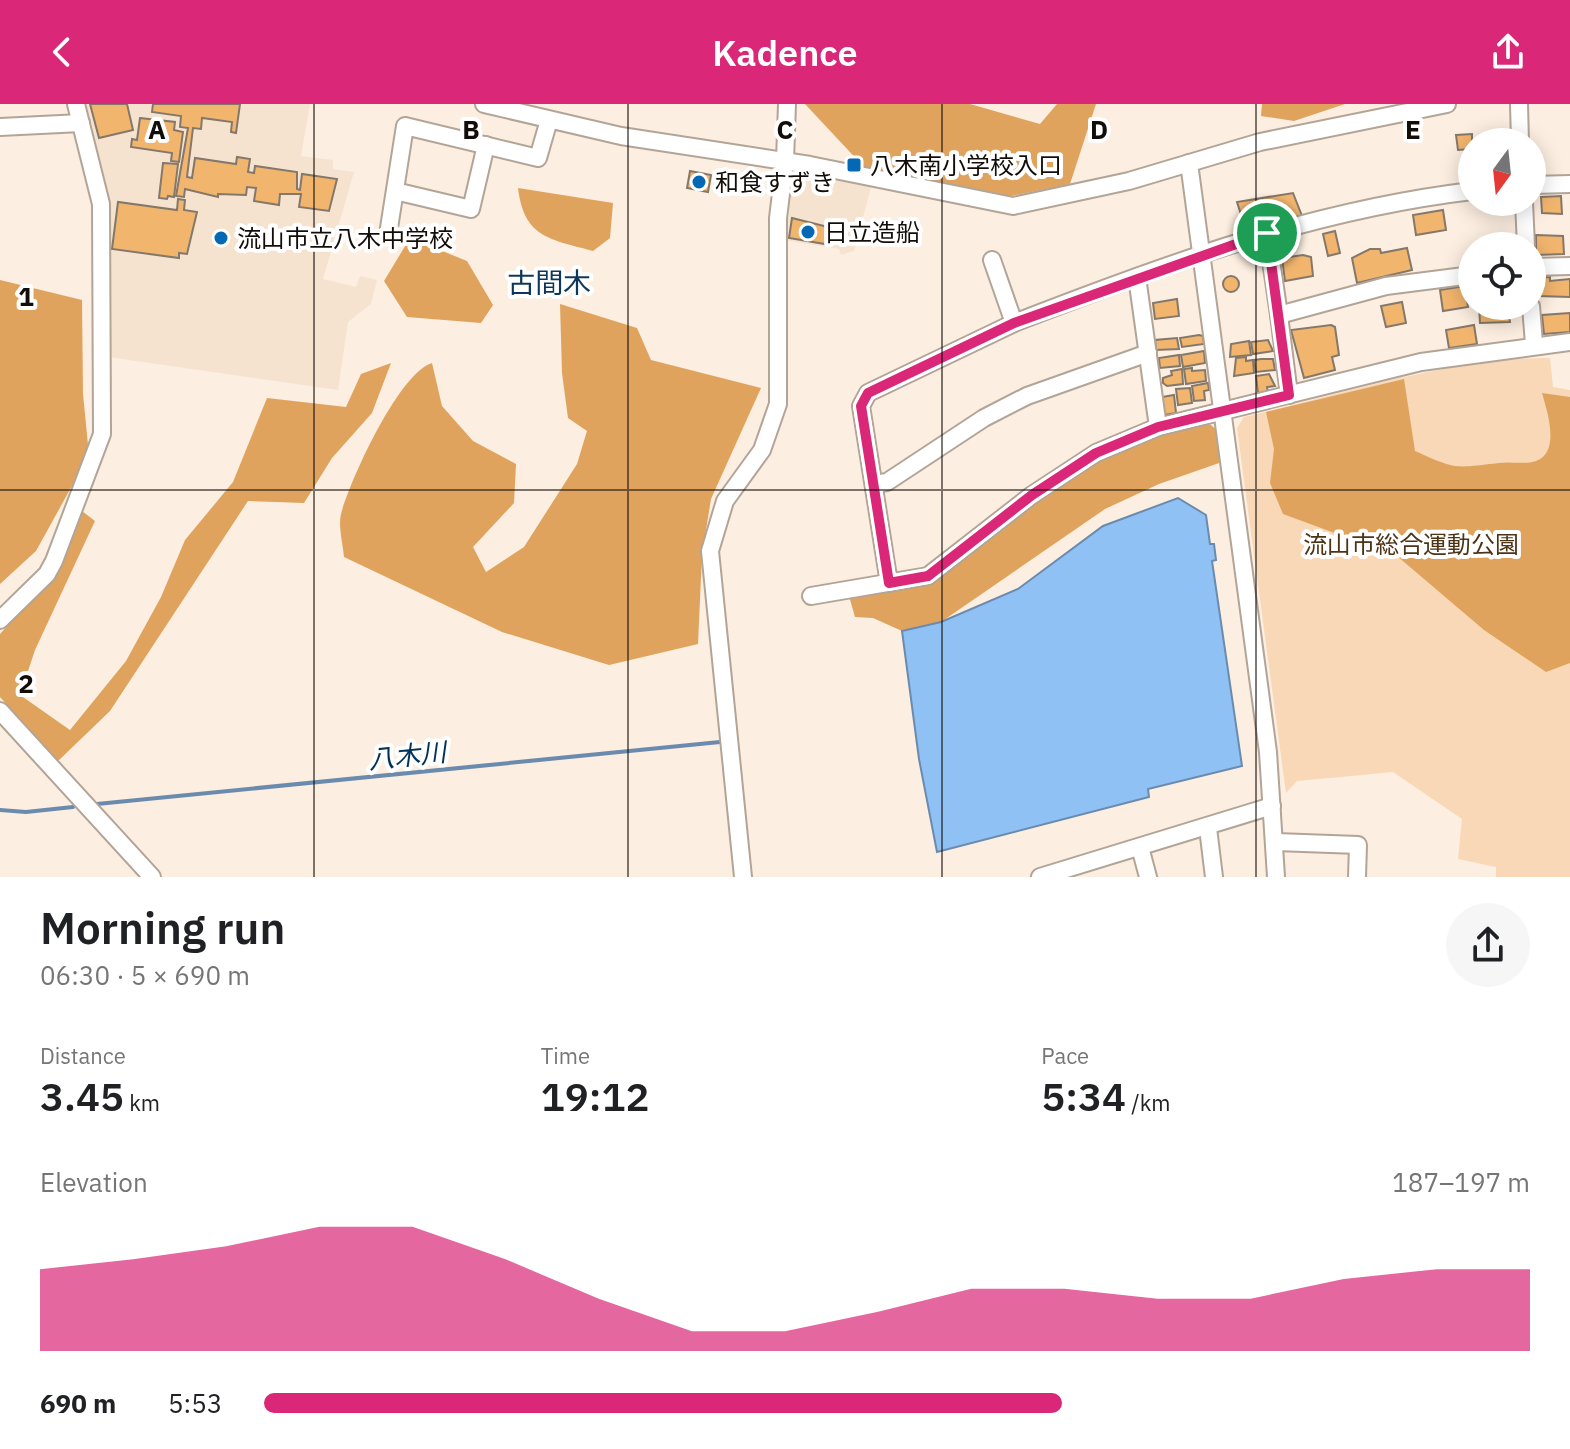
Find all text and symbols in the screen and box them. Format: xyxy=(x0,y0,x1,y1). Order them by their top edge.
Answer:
text: Kadence xyxy=(712,29,858,76)
icon: back xyxy=(40,30,84,74)
icon: share xyxy=(1486,30,1530,74)
text: A xyxy=(148,112,166,146)
text: B xyxy=(462,112,480,146)
text: C xyxy=(777,112,794,146)
text: D xyxy=(1090,112,1108,146)
text: E xyxy=(1405,112,1421,146)
north arrow xyxy=(1458,128,1546,216)
map controls xyxy=(1458,128,1546,320)
place label: 八木南小学校入口 xyxy=(870,149,1062,181)
marker: 八木南小学校入口 xyxy=(845,156,863,174)
place label: 和食すずき xyxy=(715,166,835,198)
marker: 和食すずき xyxy=(690,173,708,191)
pin xyxy=(1233,199,1301,267)
icon: arrive xyxy=(1245,211,1289,255)
place label: 日立造船 xyxy=(824,216,920,248)
place label: 流山市立八木中学校 xyxy=(237,222,453,254)
marker: 日立造船 xyxy=(799,223,817,241)
marker: 流山市立八木中学校 xyxy=(212,229,230,247)
button: locate xyxy=(1458,232,1546,320)
district label: 古間木 xyxy=(507,264,591,301)
text: 1 xyxy=(18,279,34,313)
park label: 流山市総合運動公園 xyxy=(1303,528,1519,560)
text: 2 xyxy=(18,666,34,700)
water label: 八木川 xyxy=(366,734,451,776)
text: Morning run xyxy=(40,899,285,956)
button: share xyxy=(1446,903,1530,987)
text: 06:30 · 5 × 690 m xyxy=(40,958,250,992)
text: Distance xyxy=(40,1041,126,1070)
text: Time xyxy=(541,1041,590,1070)
text: Pace xyxy=(1041,1041,1089,1070)
text: 3.45 xyxy=(40,1070,124,1122)
text: 19:12 xyxy=(541,1070,649,1122)
text: 5:34 xyxy=(1041,1070,1126,1122)
text: km xyxy=(124,1088,160,1117)
text: /km xyxy=(1126,1088,1171,1117)
text: Elevation xyxy=(40,1165,148,1199)
text: 187–197 m xyxy=(1392,1165,1530,1199)
text: 690 m xyxy=(40,1386,116,1420)
text: 5:53 xyxy=(168,1386,222,1420)

